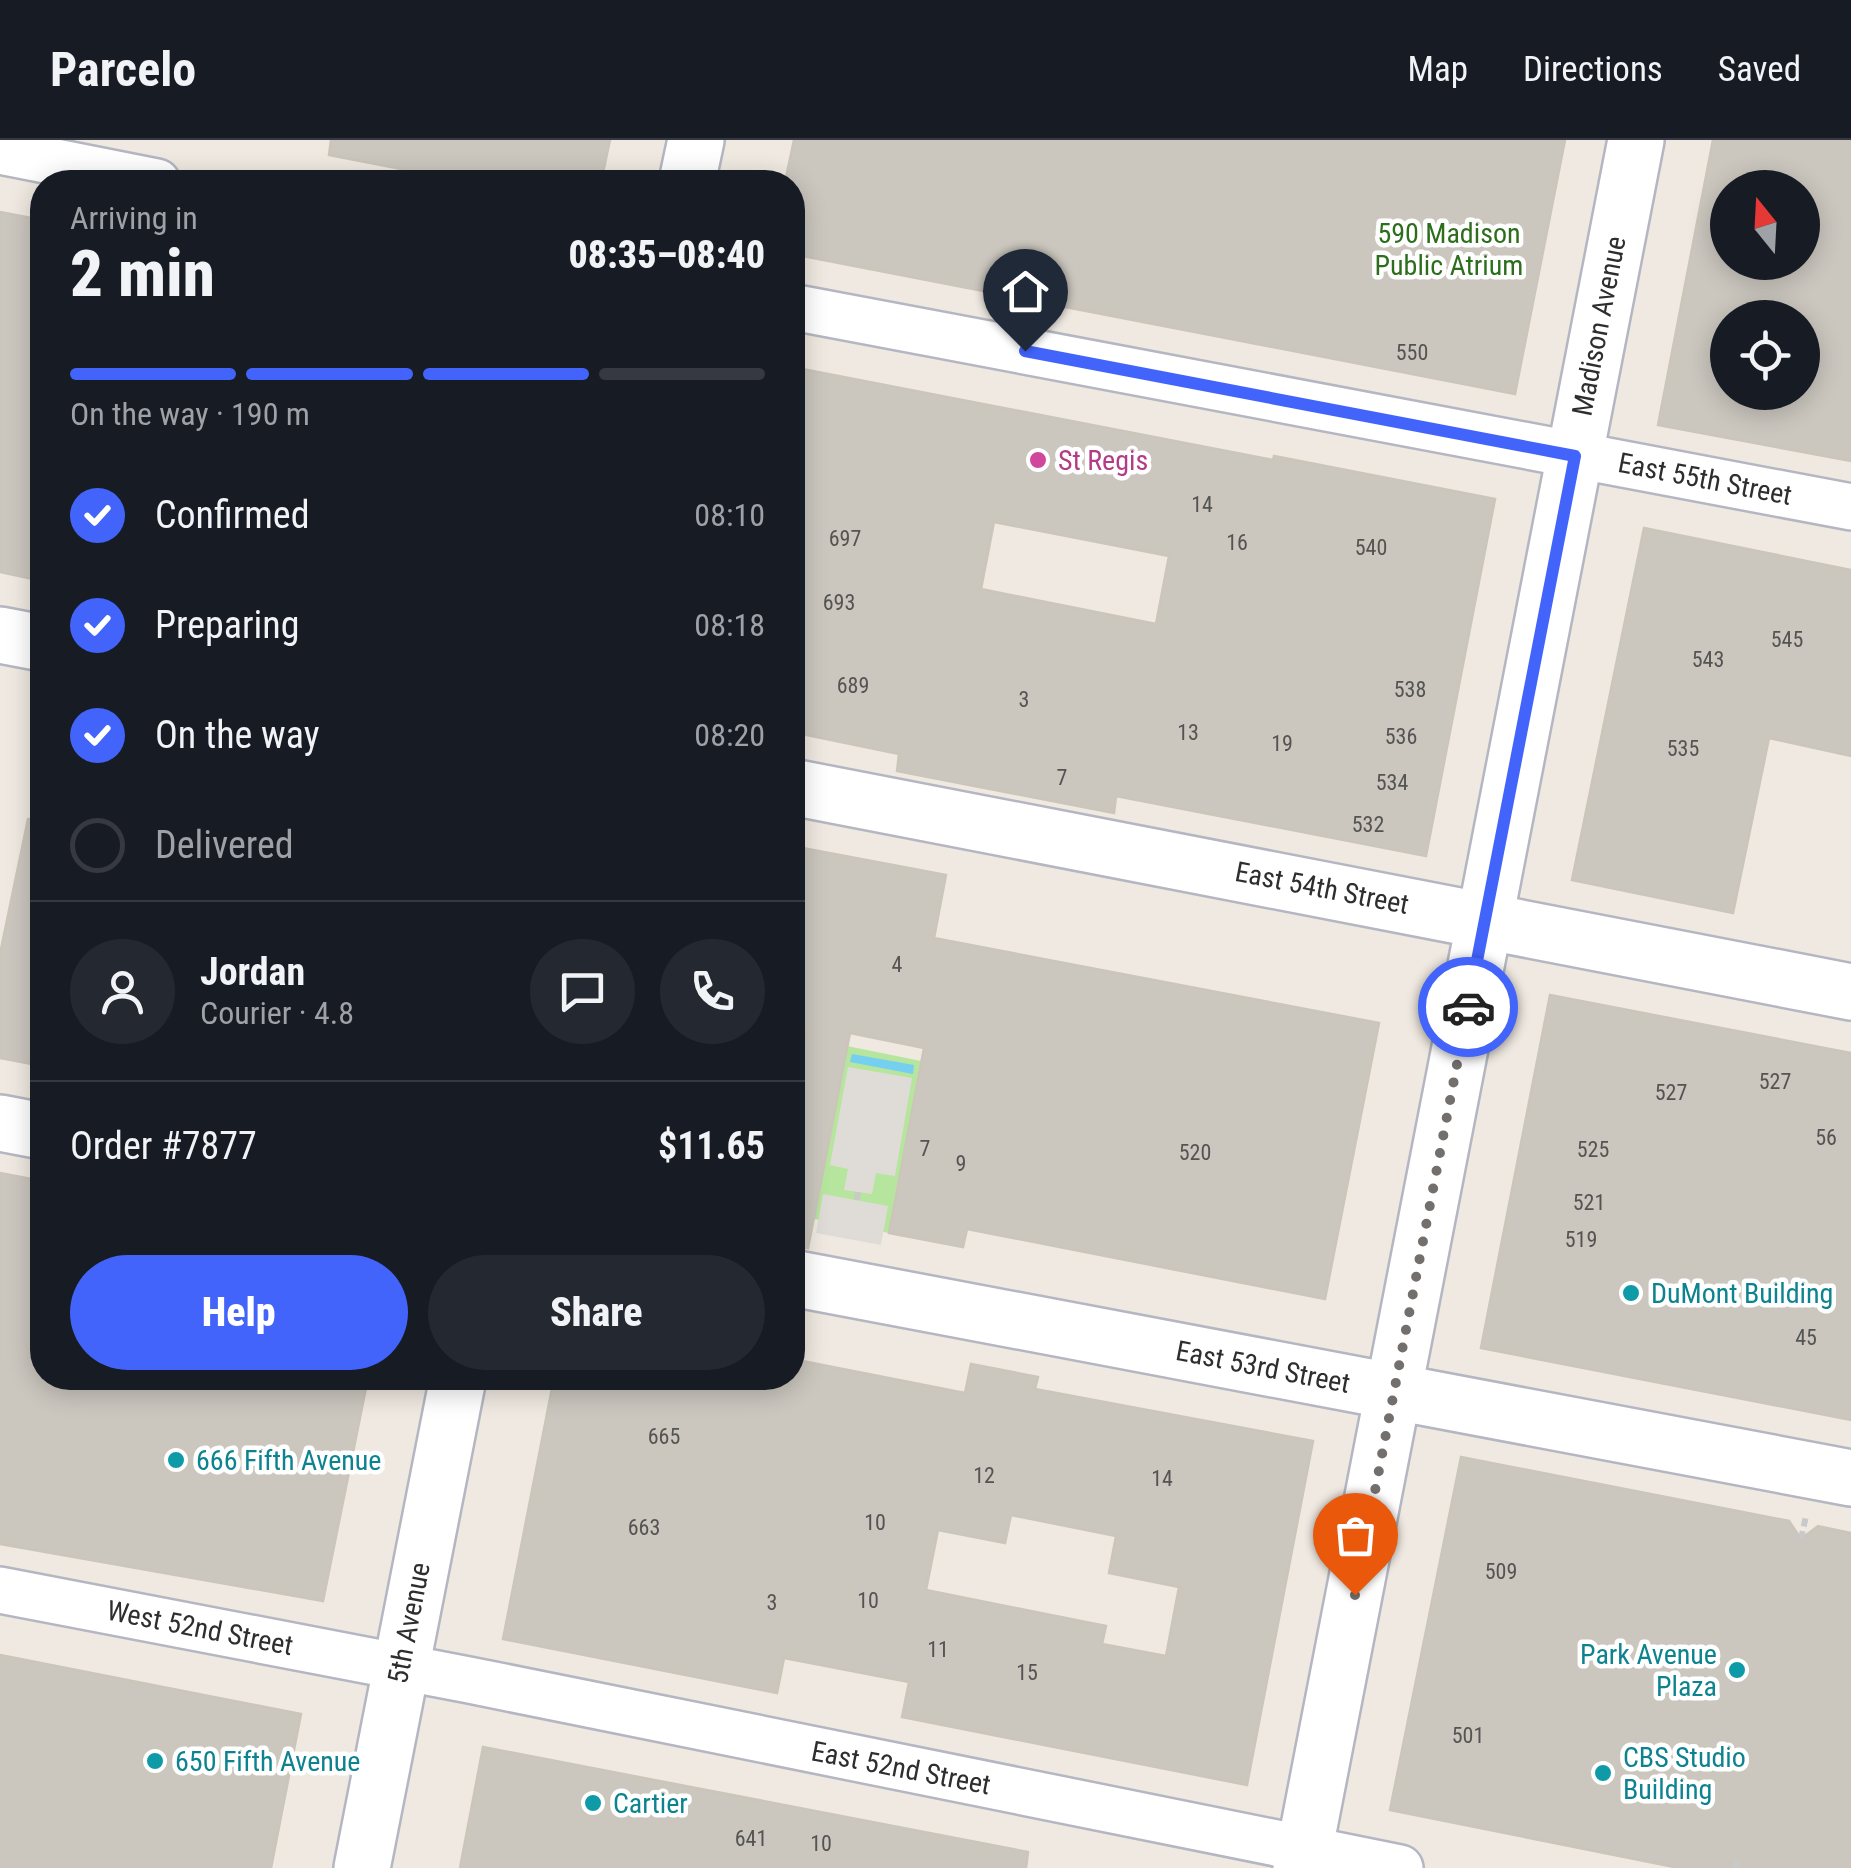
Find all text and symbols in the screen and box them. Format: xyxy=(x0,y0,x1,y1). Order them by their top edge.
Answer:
text: Parcelo xyxy=(50,41,196,98)
text: Map xyxy=(1408,49,1468,90)
text: Directions xyxy=(1523,49,1663,90)
text: Saved xyxy=(1718,49,1801,90)
north arrow xyxy=(1710,170,1820,280)
map controls xyxy=(1710,170,1820,410)
text: Arriving in xyxy=(70,199,198,237)
park label: 590 Madison Public Atrium xyxy=(1375,217,1523,282)
text: 08:35–08:40 xyxy=(568,233,765,277)
street label: Madison Avenue xyxy=(1565,233,1633,419)
text: 2 min xyxy=(70,236,215,312)
pin xyxy=(983,249,1068,352)
icon: home xyxy=(998,264,1053,319)
button: locate xyxy=(1710,300,1820,410)
house number: 550 xyxy=(1396,340,1428,365)
text: On the way · 190 m xyxy=(70,395,310,433)
place label: St Regis xyxy=(1058,444,1148,477)
street label: East 55th Street xyxy=(1615,446,1795,512)
marker: St Regis xyxy=(1027,449,1049,471)
icon: check xyxy=(70,488,125,543)
house number: 14 xyxy=(1191,492,1213,517)
text: Confirmed xyxy=(155,493,310,537)
text: 08:10 xyxy=(694,496,765,534)
house number: 697 xyxy=(829,526,861,551)
house number: 16 xyxy=(1226,530,1248,555)
house number: 540 xyxy=(1355,535,1387,560)
house number: 693 xyxy=(823,590,855,615)
icon: check xyxy=(70,598,125,653)
text: Preparing xyxy=(155,603,300,647)
text: 08:18 xyxy=(694,606,765,644)
house number: 545 xyxy=(1771,627,1803,652)
house number: 543 xyxy=(1692,647,1724,672)
house number: 689 xyxy=(837,673,869,698)
house number: 538 xyxy=(1394,677,1426,702)
house number: 3 xyxy=(1019,687,1029,712)
icon: check xyxy=(70,708,125,763)
text: On the way xyxy=(155,713,320,757)
text: 08:20 xyxy=(694,716,765,754)
house number: 13 xyxy=(1177,720,1199,745)
house number: 536 xyxy=(1385,724,1417,749)
house number: 19 xyxy=(1271,731,1293,756)
house number: 535 xyxy=(1667,736,1699,761)
house number: 7 xyxy=(1057,765,1067,790)
house number: 534 xyxy=(1376,770,1408,795)
house number: 532 xyxy=(1352,812,1384,837)
text: Delivered xyxy=(155,823,294,867)
street label: East 54th Street xyxy=(1232,855,1412,921)
button: person xyxy=(70,939,175,1044)
button: chat xyxy=(530,939,635,1044)
button: phone xyxy=(660,939,765,1044)
text: Jordan xyxy=(200,950,305,994)
house number: 4 xyxy=(892,952,903,977)
courier xyxy=(1418,957,1518,1057)
icon: car xyxy=(1441,980,1496,1035)
text: Courier · 4.8 xyxy=(200,994,354,1032)
house number: 527 xyxy=(1759,1069,1791,1094)
house number: 527 xyxy=(1655,1080,1687,1105)
text: Order #7877 xyxy=(70,1124,257,1168)
text: $11.65 xyxy=(658,1124,765,1168)
house number: 56 xyxy=(1815,1125,1837,1150)
house number: 7 xyxy=(920,1136,930,1161)
house number: 525 xyxy=(1577,1137,1609,1162)
house number: 520 xyxy=(1179,1140,1211,1165)
house number: 9 xyxy=(956,1151,966,1176)
house number: 521 xyxy=(1573,1190,1605,1215)
house number: 519 xyxy=(1565,1227,1597,1252)
button: Help xyxy=(70,1255,408,1370)
button: Share xyxy=(428,1255,765,1370)
place label: DuMont Building xyxy=(1651,1277,1833,1310)
marker: DuMont Building xyxy=(1620,1282,1642,1304)
house number: 45 xyxy=(1795,1325,1817,1350)
street label: East 53rd Street xyxy=(1173,1334,1353,1400)
house number: 665 xyxy=(648,1424,680,1449)
place label: 666 Fifth Avenue xyxy=(196,1444,382,1477)
marker: 666 Fifth Avenue xyxy=(165,1449,187,1471)
house number: 12 xyxy=(973,1463,995,1488)
house number: 14 xyxy=(1151,1466,1173,1491)
pin xyxy=(1313,1493,1398,1596)
icon: bag xyxy=(1328,1508,1383,1563)
house number: 10 xyxy=(864,1510,886,1535)
house number: 663 xyxy=(628,1515,660,1540)
house number: 509 xyxy=(1485,1559,1517,1584)
street label: 5th Avenue xyxy=(381,1560,437,1686)
house number: 10 xyxy=(857,1588,879,1613)
house number: 3 xyxy=(767,1590,777,1615)
street label: West 52nd Street xyxy=(104,1594,296,1662)
house number: 11 xyxy=(927,1637,949,1662)
place label: Park Avenue Plaza xyxy=(1580,1638,1717,1703)
marker: Park Avenue Plaza xyxy=(1726,1659,1748,1681)
house number: 15 xyxy=(1016,1660,1038,1685)
house number: 501 xyxy=(1452,1723,1484,1748)
street label: East 52nd Street xyxy=(809,1734,993,1802)
place label: CBS Studio Building xyxy=(1623,1741,1746,1806)
place label: 650 Fifth Avenue xyxy=(175,1745,361,1778)
marker: 650 Fifth Avenue xyxy=(144,1750,166,1772)
marker: CBS Studio Building xyxy=(1592,1762,1614,1784)
place label: Cartier xyxy=(613,1787,688,1820)
marker: Cartier xyxy=(582,1792,604,1814)
house number: 641 xyxy=(735,1826,767,1851)
house number: 10 xyxy=(810,1831,832,1856)

